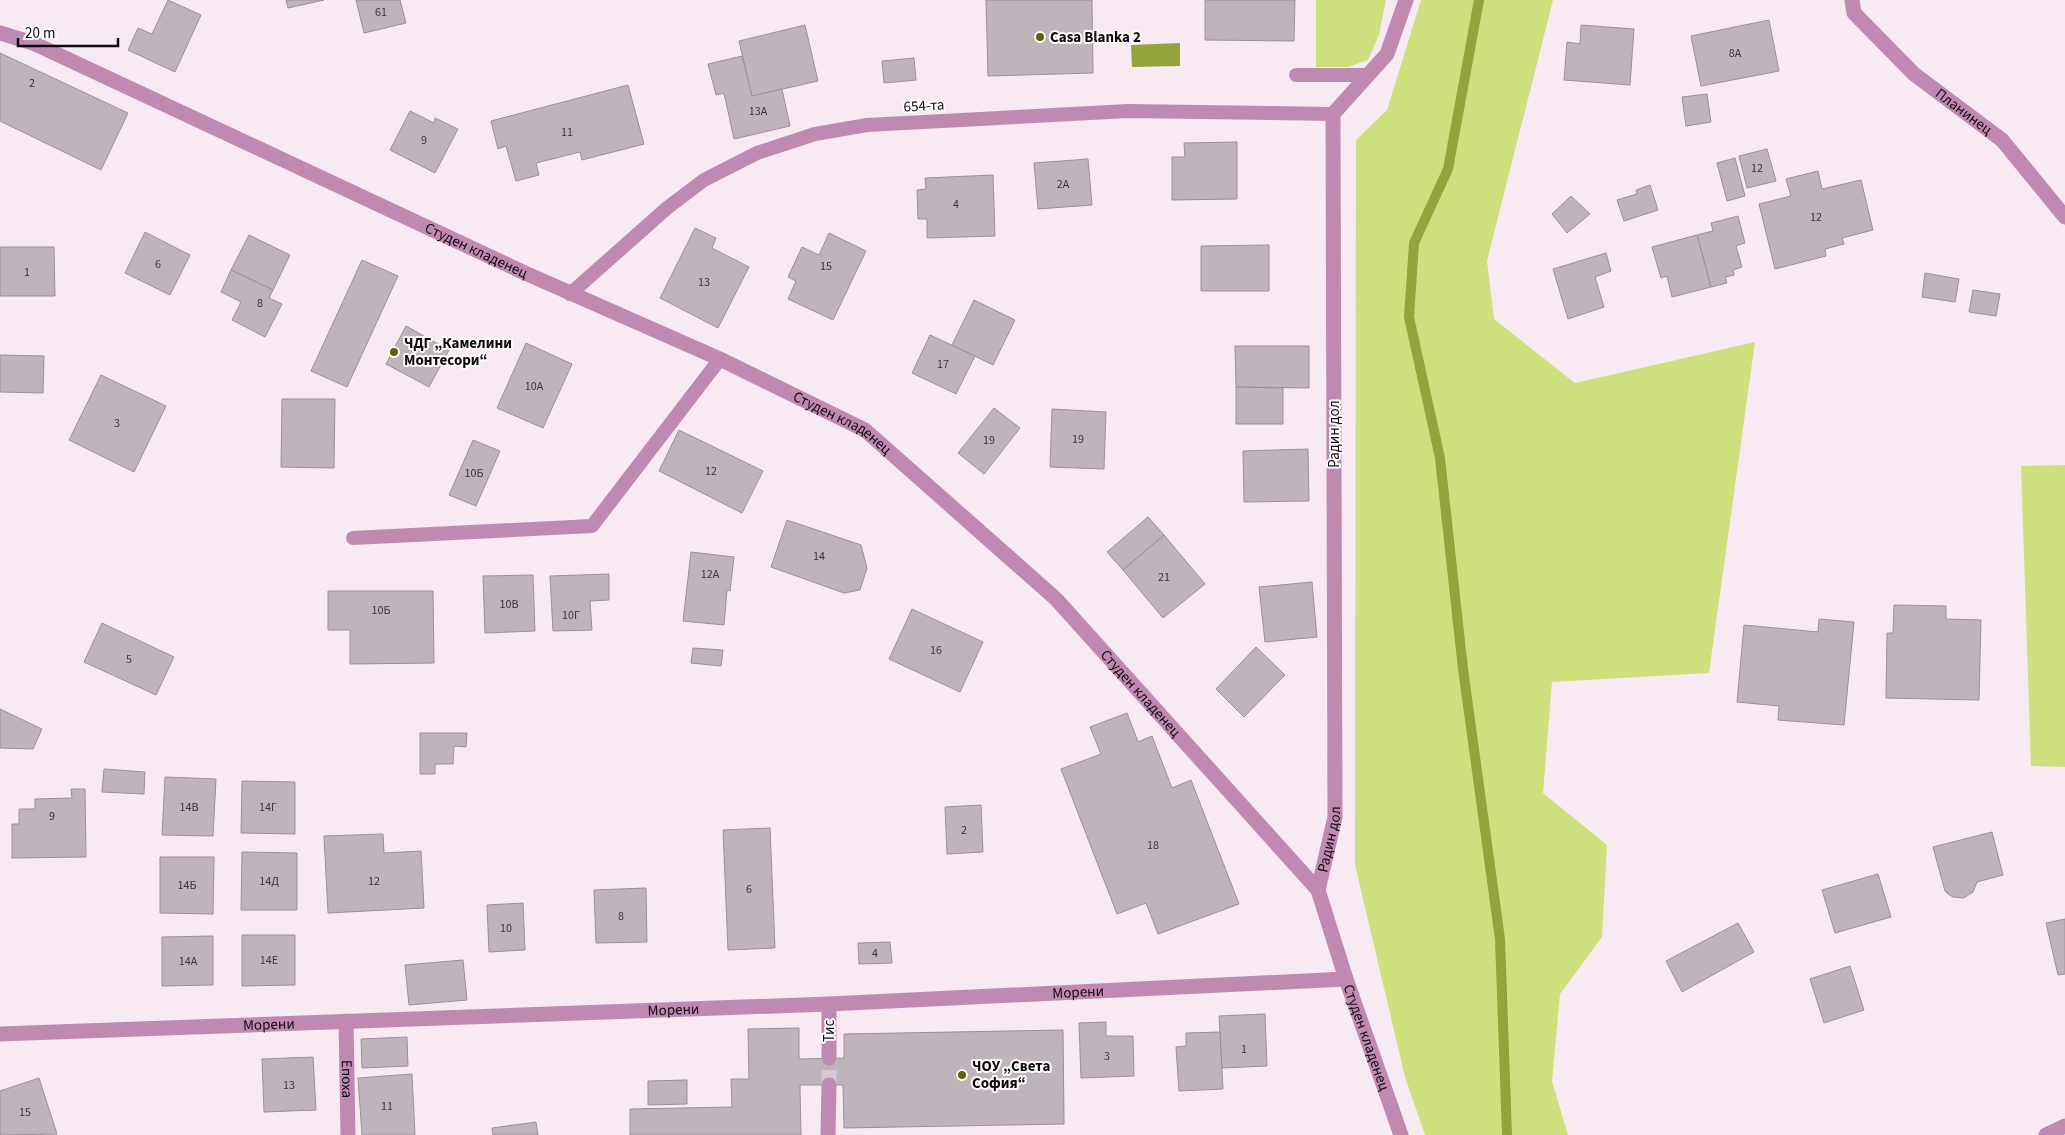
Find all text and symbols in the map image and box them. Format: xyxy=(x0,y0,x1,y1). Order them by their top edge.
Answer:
house number: 61 xyxy=(375,4,387,21)
scale bar xyxy=(18,15,118,47)
text: 20 m xyxy=(25,23,55,44)
place label: Casa Blanka 2 xyxy=(1050,27,1141,48)
marker: Casa Blanka 2 xyxy=(1034,31,1046,43)
house number: 8A xyxy=(1729,45,1742,62)
house number: 2 xyxy=(29,75,35,92)
street label: Планинец xyxy=(1931,83,1997,140)
street label: 654-та xyxy=(903,94,945,118)
house number: 13А xyxy=(749,103,768,120)
house number: 11 xyxy=(561,124,573,141)
house number: 9 xyxy=(421,132,427,149)
house number: 12 xyxy=(1751,160,1763,177)
house number: 2А xyxy=(1057,176,1070,193)
house number: 4 xyxy=(953,196,959,213)
house number: 12 xyxy=(1810,209,1822,226)
street label: Студен кладенец xyxy=(421,217,532,284)
house number: 6 xyxy=(155,256,161,273)
house number: 15 xyxy=(820,258,832,275)
house number: 1 xyxy=(24,264,30,281)
house number: 13 xyxy=(698,274,710,291)
house number: 8 xyxy=(257,295,263,312)
place label: ЧДГ „Камелини Монтесори“ xyxy=(404,333,512,371)
marker: ЧДГ „Камелини Монтесори“ xyxy=(388,346,400,358)
house number: 17 xyxy=(937,356,949,373)
house number: 10А xyxy=(525,378,544,395)
street label: Студен кладенец xyxy=(789,386,897,460)
street label: Радин дол xyxy=(1324,400,1345,468)
house number: 3 xyxy=(114,415,120,432)
house number: 19 xyxy=(1072,431,1084,448)
house number: 19 xyxy=(983,432,995,449)
house number: 12 xyxy=(705,463,717,480)
house number: 10Б xyxy=(465,465,483,482)
house number: 14 xyxy=(813,548,825,565)
house number: 12А xyxy=(701,566,720,583)
house number: 21 xyxy=(1158,569,1170,586)
house number: 10В xyxy=(500,596,518,613)
house number: 10Б xyxy=(372,602,390,619)
house number: 10Г xyxy=(562,607,580,624)
house number: 16 xyxy=(930,642,942,659)
street label: Студен кладенец xyxy=(1096,645,1186,742)
house number: 5 xyxy=(126,651,132,668)
house number: 14В xyxy=(180,799,198,816)
house number: 14Г xyxy=(259,799,277,816)
street label: Радин дол xyxy=(1312,806,1346,875)
house number: 9 xyxy=(49,808,55,825)
house number: 2 xyxy=(961,822,967,839)
house number: 18 xyxy=(1147,837,1159,854)
house number: 14Д xyxy=(259,873,279,890)
house number: 12 xyxy=(368,873,380,890)
house number: 14Б xyxy=(178,877,196,894)
house number: 6 xyxy=(746,881,752,898)
house number: 8 xyxy=(618,908,624,925)
house number: 10 xyxy=(500,920,512,937)
house number: 4 xyxy=(872,945,878,962)
house number: 14Е xyxy=(260,952,278,969)
house number: 14А xyxy=(179,953,198,970)
street label: Морени xyxy=(1052,980,1105,1004)
street label: Студен кладенец xyxy=(1338,981,1395,1094)
street label: Морени xyxy=(647,998,700,1021)
street label: Морени xyxy=(243,1013,295,1036)
street label: Тис xyxy=(819,1020,840,1042)
house number: 1 xyxy=(1241,1041,1247,1058)
house number: 3 xyxy=(1104,1048,1110,1065)
place label: ЧОУ „Света София“ xyxy=(972,1056,1050,1094)
street label: Епоха xyxy=(336,1060,358,1098)
marker: ЧОУ „Света София“ xyxy=(956,1069,968,1081)
house number: 13 xyxy=(283,1077,295,1094)
house number: 11 xyxy=(381,1098,393,1115)
house number: 15 xyxy=(19,1104,31,1121)

